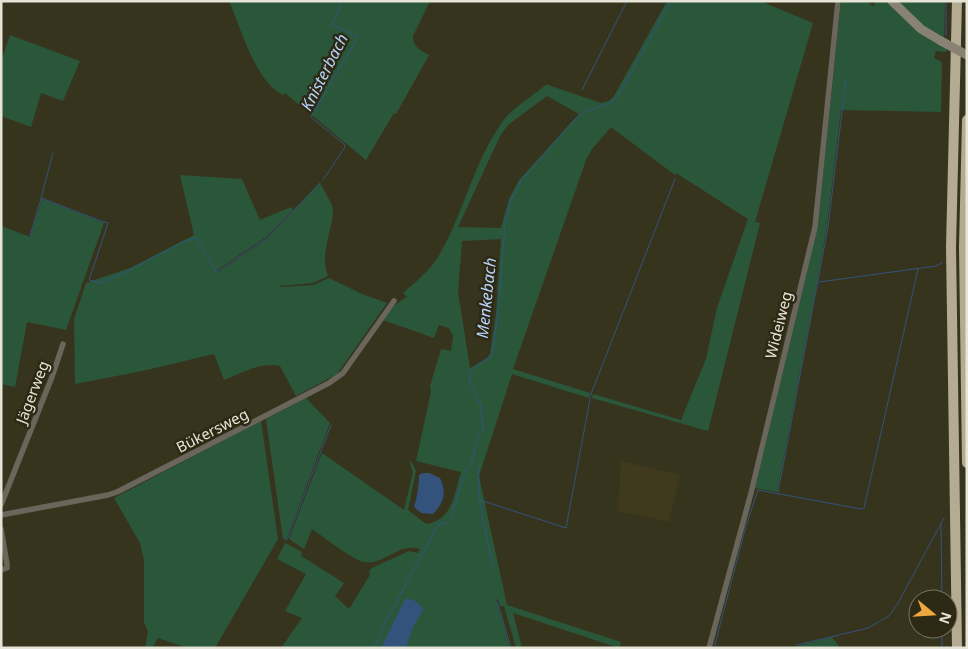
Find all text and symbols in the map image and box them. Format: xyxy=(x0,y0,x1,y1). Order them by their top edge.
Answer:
water label: Knisterbach xyxy=(295,30,353,114)
water label: Menkebach xyxy=(471,256,501,340)
street label: Wideiweg xyxy=(760,289,796,361)
street label: Jägerweg xyxy=(10,358,53,428)
street label: Bükersweg xyxy=(173,403,251,457)
north arrow xyxy=(908,589,958,639)
text: N xyxy=(935,610,957,627)

